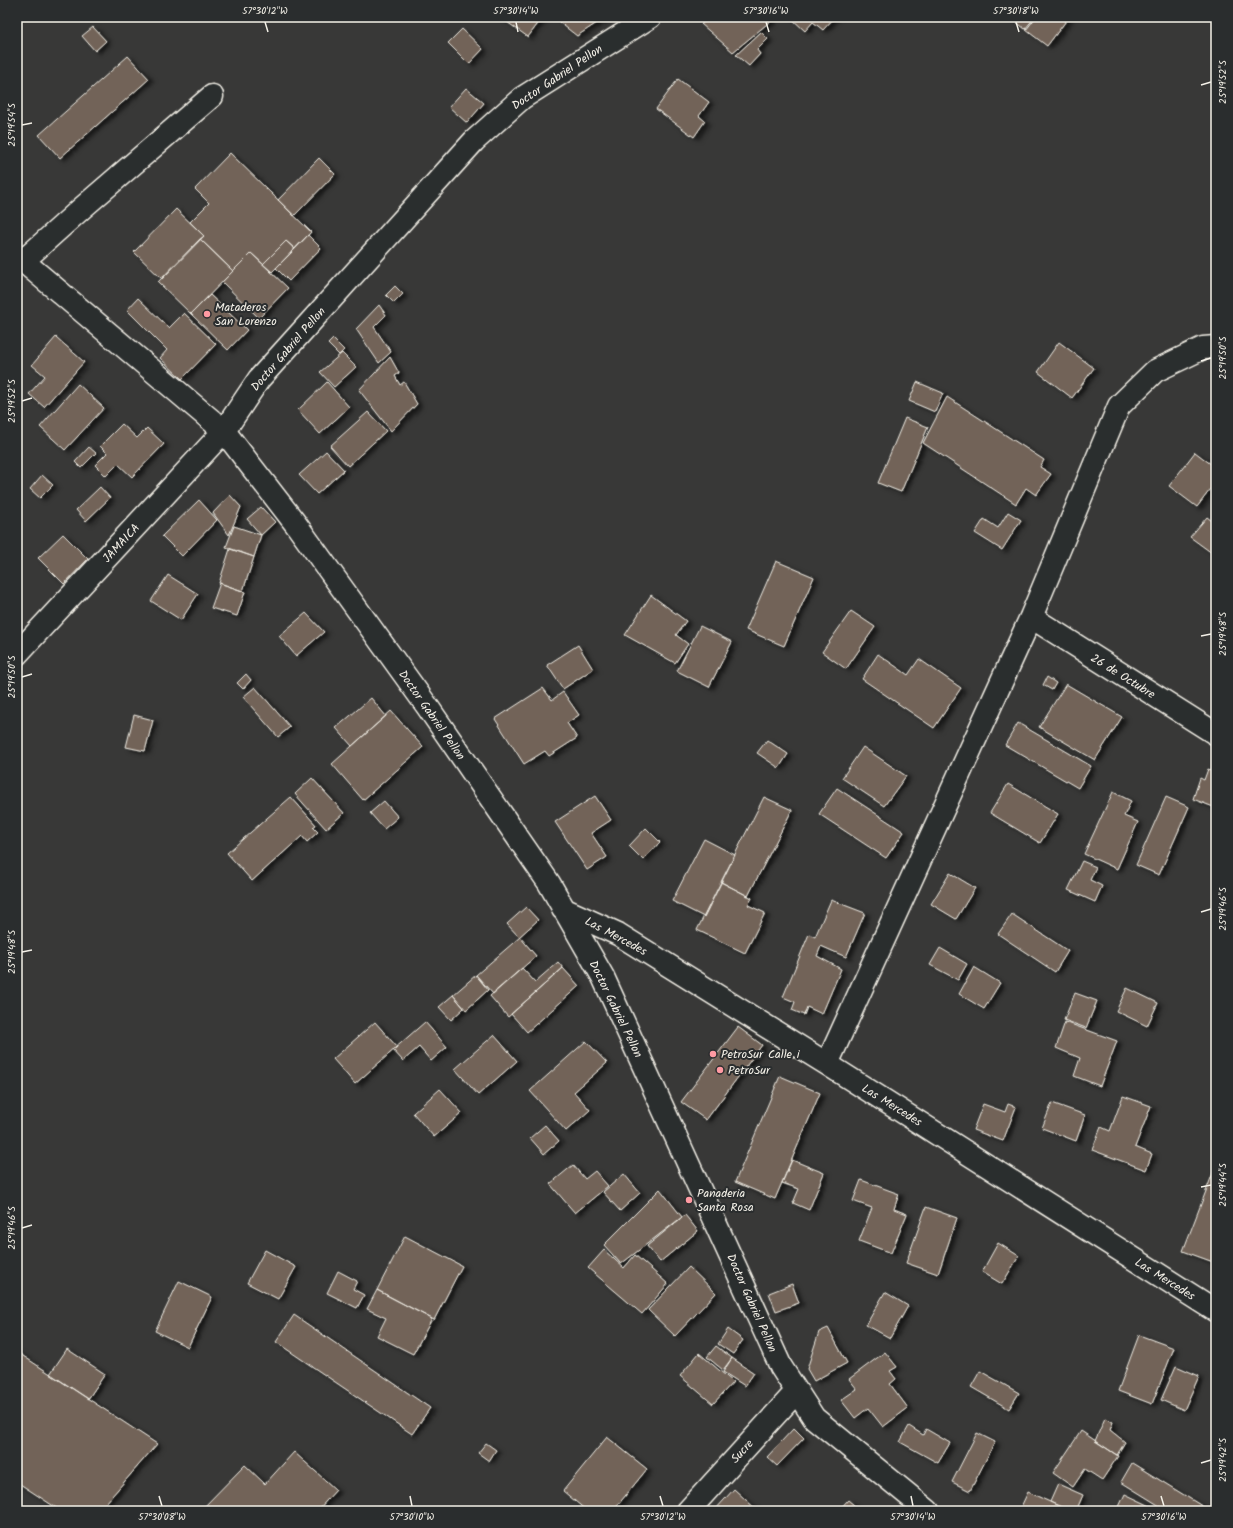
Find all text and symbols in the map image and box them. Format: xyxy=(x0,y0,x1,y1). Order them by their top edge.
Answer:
text: 57°30'12"W xyxy=(242,3,288,19)
text: 57°30'14"W xyxy=(493,3,539,19)
text: 57°30'16"W xyxy=(743,3,789,19)
text: 57°30'18"W xyxy=(993,3,1039,19)
street label: Doctor Gabriel Pellon xyxy=(508,40,607,115)
text: 25°19'52"S xyxy=(1215,59,1231,104)
text: 25°19'54"S xyxy=(4,103,20,147)
place label: Mataderos San Lorenzo xyxy=(215,298,277,331)
street label: Doctor Gabriel Pellon xyxy=(246,303,330,396)
marker: Mataderos San Lorenzo xyxy=(202,309,212,319)
text: 25°19'50"S xyxy=(1215,336,1231,380)
text: 25°19'52"S xyxy=(4,378,20,423)
street label: JAMAICA xyxy=(98,519,145,567)
text: 25°19'48"S xyxy=(1215,611,1231,656)
street label: 26 de Octubre xyxy=(1087,649,1159,704)
text: 25°19'50"S xyxy=(4,655,20,699)
street label: Doctor Gabriel Pellon xyxy=(393,666,470,764)
text: 25°19'46"S xyxy=(1215,886,1231,931)
street label: Las Mercedes xyxy=(581,912,650,961)
text: 25°19'48"S xyxy=(4,929,20,974)
street label: Doctor Gabriel Pellon xyxy=(584,957,647,1061)
place label: PetroSur Calle i xyxy=(721,1045,801,1064)
marker: PetroSur Calle i xyxy=(708,1049,718,1059)
place label: PetroSur xyxy=(728,1061,771,1080)
marker: PetroSur xyxy=(715,1065,725,1075)
street label: Las Mercedes xyxy=(858,1079,926,1132)
text: 25°19'44"S xyxy=(1215,1162,1231,1207)
place label: Panaderia Santa Rosa xyxy=(697,1184,754,1217)
marker: Panaderia Santa Rosa xyxy=(684,1195,694,1205)
text: 25°19'46"S xyxy=(4,1205,20,1250)
street label: Doctor Gabriel Pellon xyxy=(721,1251,782,1356)
street label: Las Mercedes xyxy=(1131,1253,1199,1306)
street label: Sucre xyxy=(726,1435,759,1468)
text: 25°19'42"S xyxy=(1215,1437,1231,1482)
text: 57°30'08"W xyxy=(138,1509,186,1525)
text: 57°30'10"W xyxy=(390,1509,435,1525)
text: 57°30'12"W xyxy=(640,1509,686,1525)
text: 57°30'14"W xyxy=(890,1509,936,1525)
text: 57°30'16"W xyxy=(1141,1509,1187,1525)

